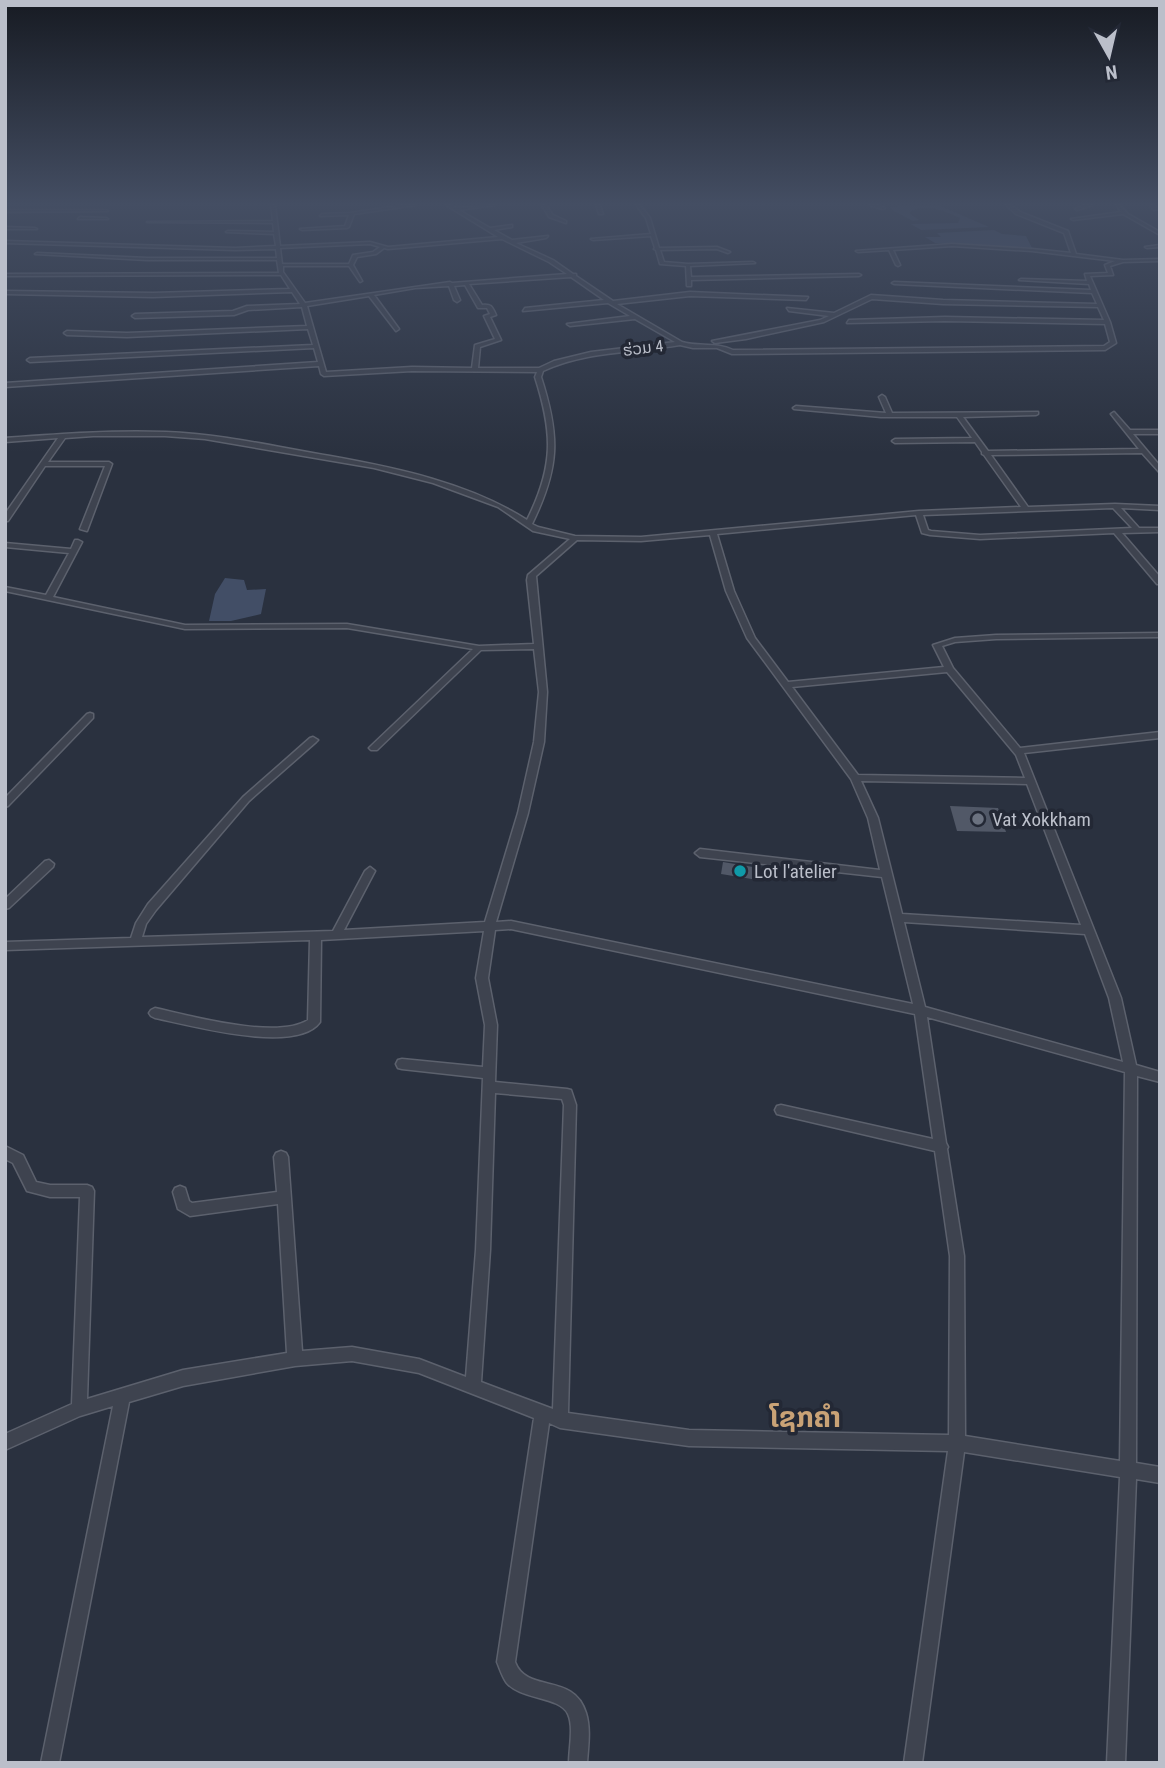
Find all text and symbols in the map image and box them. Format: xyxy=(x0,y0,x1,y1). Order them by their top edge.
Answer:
north arrow xyxy=(1074,21,1144,91)
text: N xyxy=(1104,60,1119,85)
street label: ຮ່ວມ 4 xyxy=(622,336,664,360)
place label: Vat Xokkham xyxy=(992,808,1091,831)
marker: Vat Xokkham xyxy=(970,811,986,827)
place label: Lot l'atelier xyxy=(754,860,837,883)
marker: Lot l'atelier xyxy=(732,863,748,879)
district label: ໂຊກຄຳ xyxy=(768,1401,841,1434)

